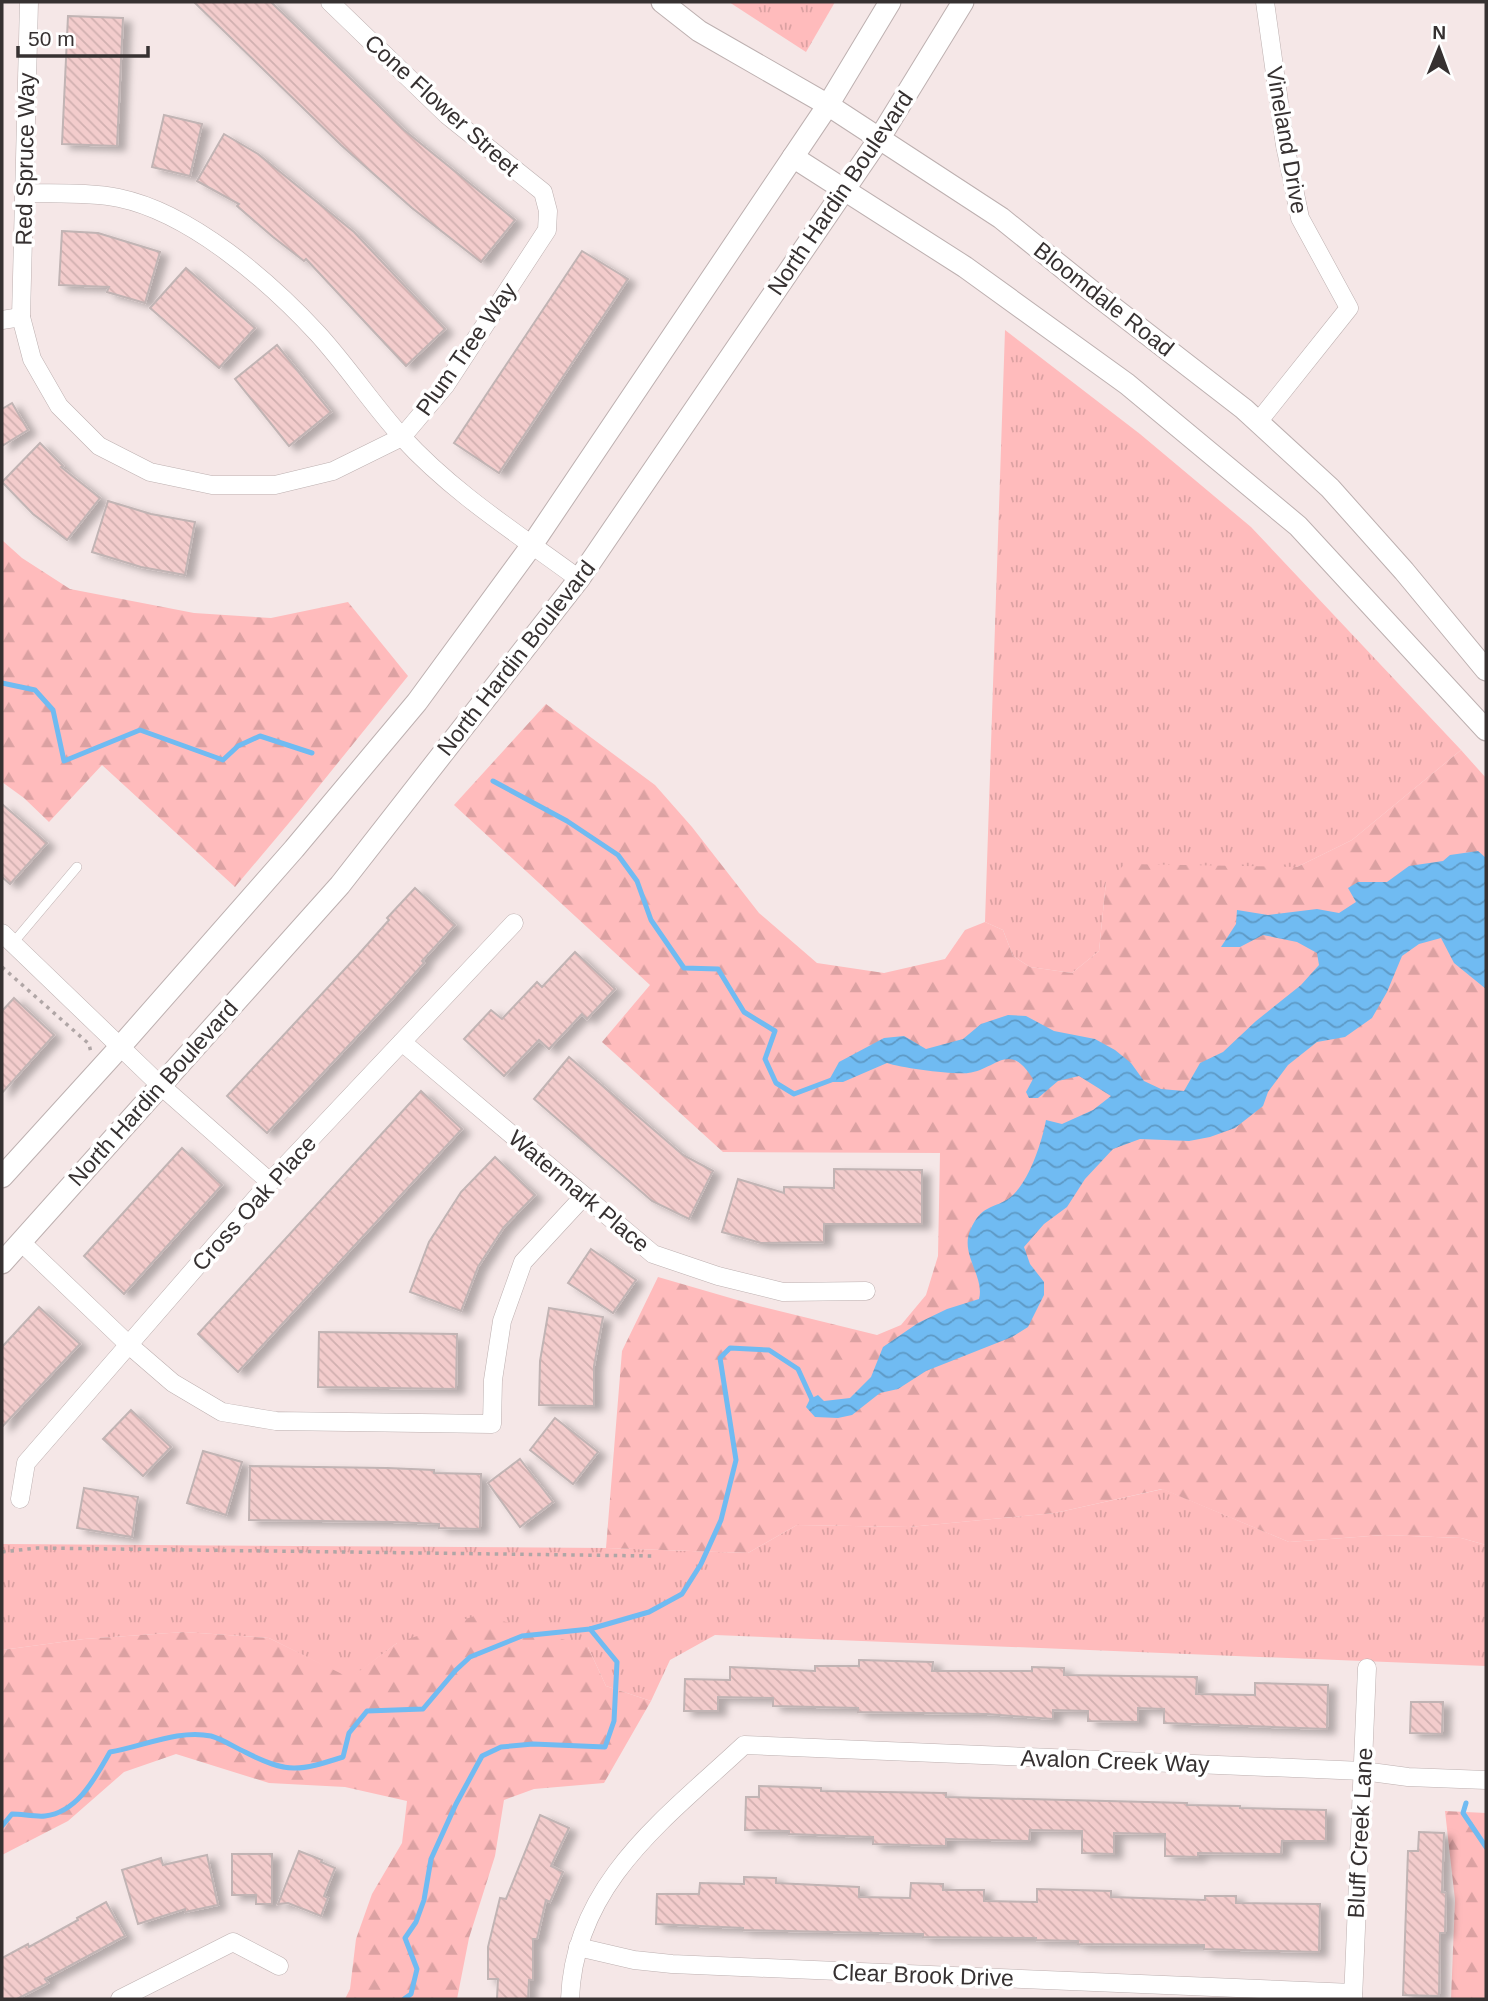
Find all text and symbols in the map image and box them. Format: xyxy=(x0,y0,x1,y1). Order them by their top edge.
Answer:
scale bar xyxy=(18,14,147,58)
north arrow xyxy=(1404,14,1474,84)
text: N xyxy=(1432,22,1446,43)
text: 50 m xyxy=(28,27,75,50)
street label: Cone Flower Street xyxy=(360,29,525,181)
street label: Vineland Drive xyxy=(1261,64,1313,216)
street label: Red Spruce Way xyxy=(10,72,40,246)
street label: North Hardin Boulevard xyxy=(762,86,918,300)
street label: Bloomdale Road xyxy=(1029,236,1179,362)
street label: Plum Tree Way xyxy=(411,277,522,420)
street label: North Hardin Boulevard xyxy=(432,555,600,761)
street label: North Hardin Boulevard xyxy=(63,995,243,1191)
street label: Watermark Place xyxy=(503,1125,655,1257)
street label: Cross Oak Place xyxy=(187,1130,321,1276)
street label: Avalon Creek Way xyxy=(1020,1745,1210,1777)
street label: Bluff Creek Lane xyxy=(1343,1747,1377,1919)
street label: Clear Brook Drive xyxy=(832,1959,1014,1991)

